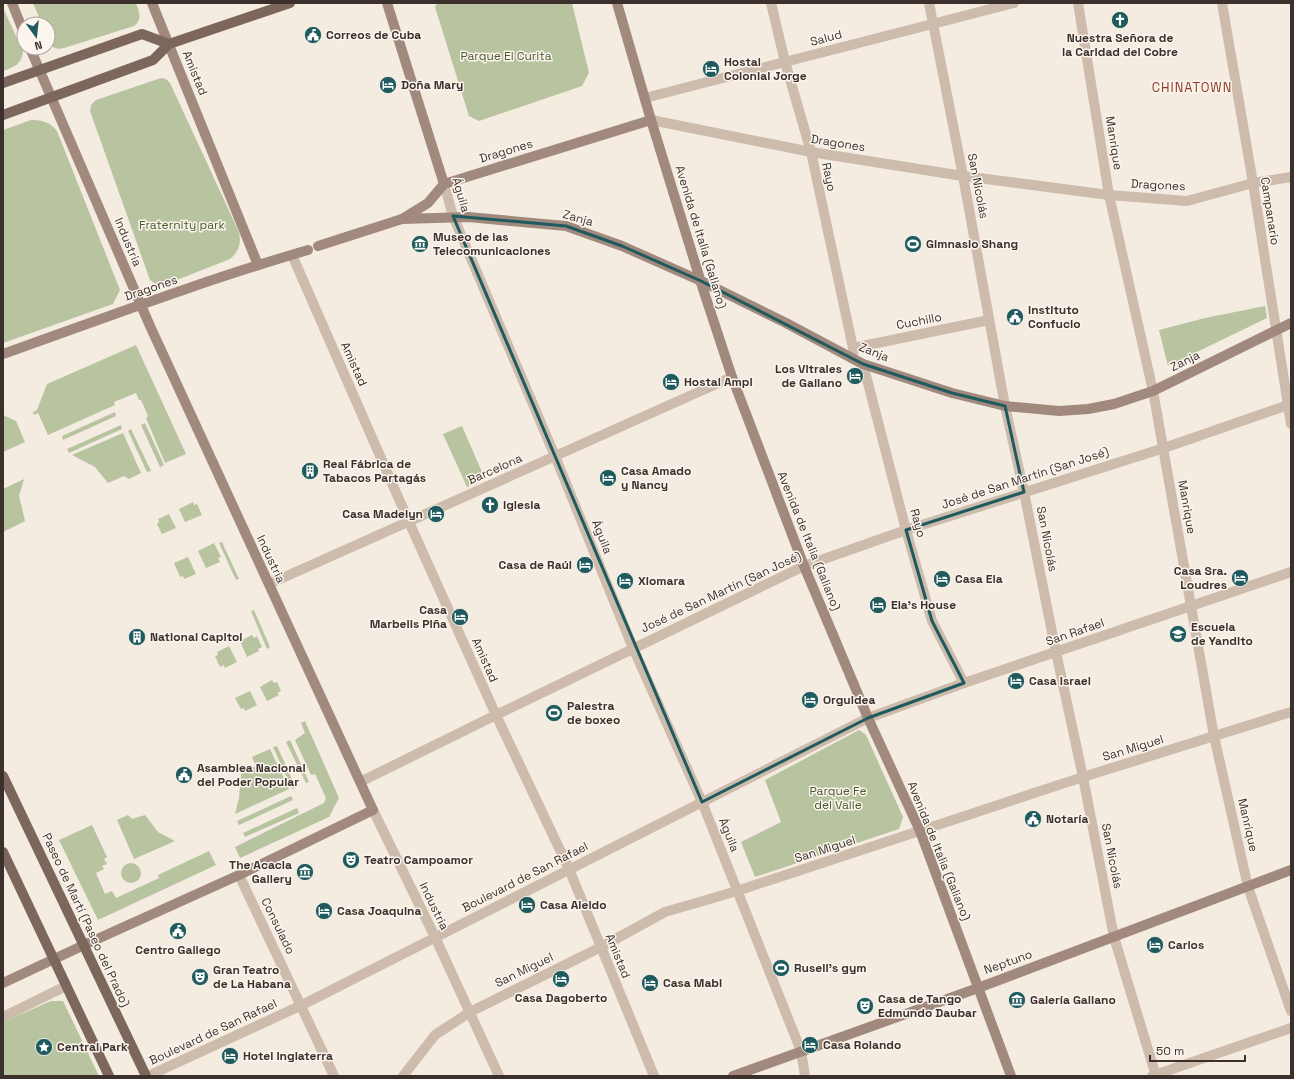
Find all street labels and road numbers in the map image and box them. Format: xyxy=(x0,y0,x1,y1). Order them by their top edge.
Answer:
street label: Salud xyxy=(808,26,844,50)
street label: Amistad xyxy=(179,48,211,98)
street label: Manrique xyxy=(1102,115,1126,171)
street label: Dragones xyxy=(810,131,866,155)
street label: Dragones xyxy=(477,135,535,167)
street label: San Nicolás xyxy=(964,152,992,220)
street label: Rayo xyxy=(818,161,840,193)
street label: Avenida de Italia (Galiano) xyxy=(672,163,730,311)
street label: Águila xyxy=(448,176,474,214)
street label: Dragones xyxy=(1130,176,1186,194)
street label: Campanario xyxy=(1257,176,1283,246)
street label: Zanja xyxy=(561,206,595,230)
street label: Industria xyxy=(111,215,145,269)
street label: Dragones xyxy=(122,271,180,305)
street label: Cuchillo xyxy=(895,309,943,333)
street label: Amistad xyxy=(337,339,371,389)
street label: Zanja xyxy=(857,339,891,365)
street label: Zanja xyxy=(1168,347,1203,375)
street label: José de San Martín (San José) xyxy=(939,443,1111,513)
street label: Barcelona xyxy=(465,450,525,488)
street label: Avenida de Italia (Galiano) xyxy=(774,469,844,613)
street label: Manrique xyxy=(1174,479,1200,535)
street label: San Nicolás xyxy=(1033,505,1061,573)
street label: Rayo xyxy=(907,507,929,539)
street label: Águila xyxy=(588,518,616,556)
street label: Industria xyxy=(253,532,289,586)
street label: José de San Martín (San José) xyxy=(638,548,804,636)
street label: San Rafael xyxy=(1044,615,1106,649)
street label: Amistad xyxy=(468,635,502,685)
street label: San Miguel xyxy=(1100,731,1166,765)
street label: Avenida de Italia (Galiano) xyxy=(904,779,974,923)
street label: Manrique xyxy=(1234,797,1262,853)
street label: Águila xyxy=(715,816,743,854)
street label: San Nicolás xyxy=(1098,822,1126,890)
street label: Paseo de Martí (Paseo del Prado) xyxy=(39,830,133,1010)
street label: San Miguel xyxy=(793,832,857,866)
street label: Boulevard de San Rafael xyxy=(459,838,591,916)
street label: Industria xyxy=(416,879,453,933)
street label: Consulado xyxy=(257,895,299,957)
street label: Amistad xyxy=(602,931,634,981)
street label: Neptuno xyxy=(982,946,1034,978)
street label: San Miguel xyxy=(492,949,556,991)
street label: Boulevard de San Rafael xyxy=(146,995,280,1069)

